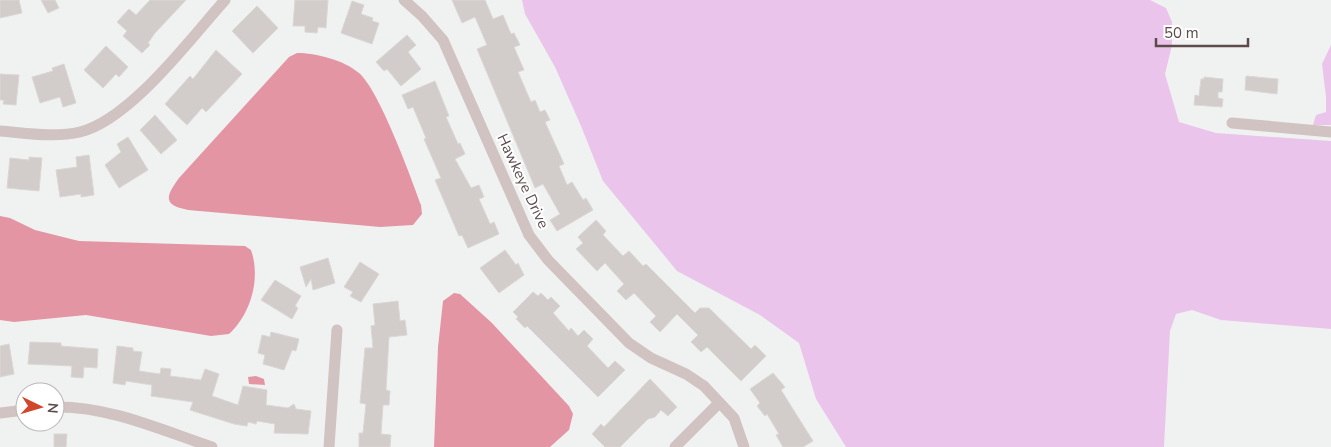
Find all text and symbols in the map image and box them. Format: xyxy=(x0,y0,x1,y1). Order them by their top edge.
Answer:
scale bar xyxy=(1156,15,1248,47)
text: 50 m xyxy=(1164,23,1199,43)
street label: Hawkeye Drive xyxy=(492,131,554,232)
north arrow xyxy=(15,382,65,432)
text: N xyxy=(43,402,62,414)

